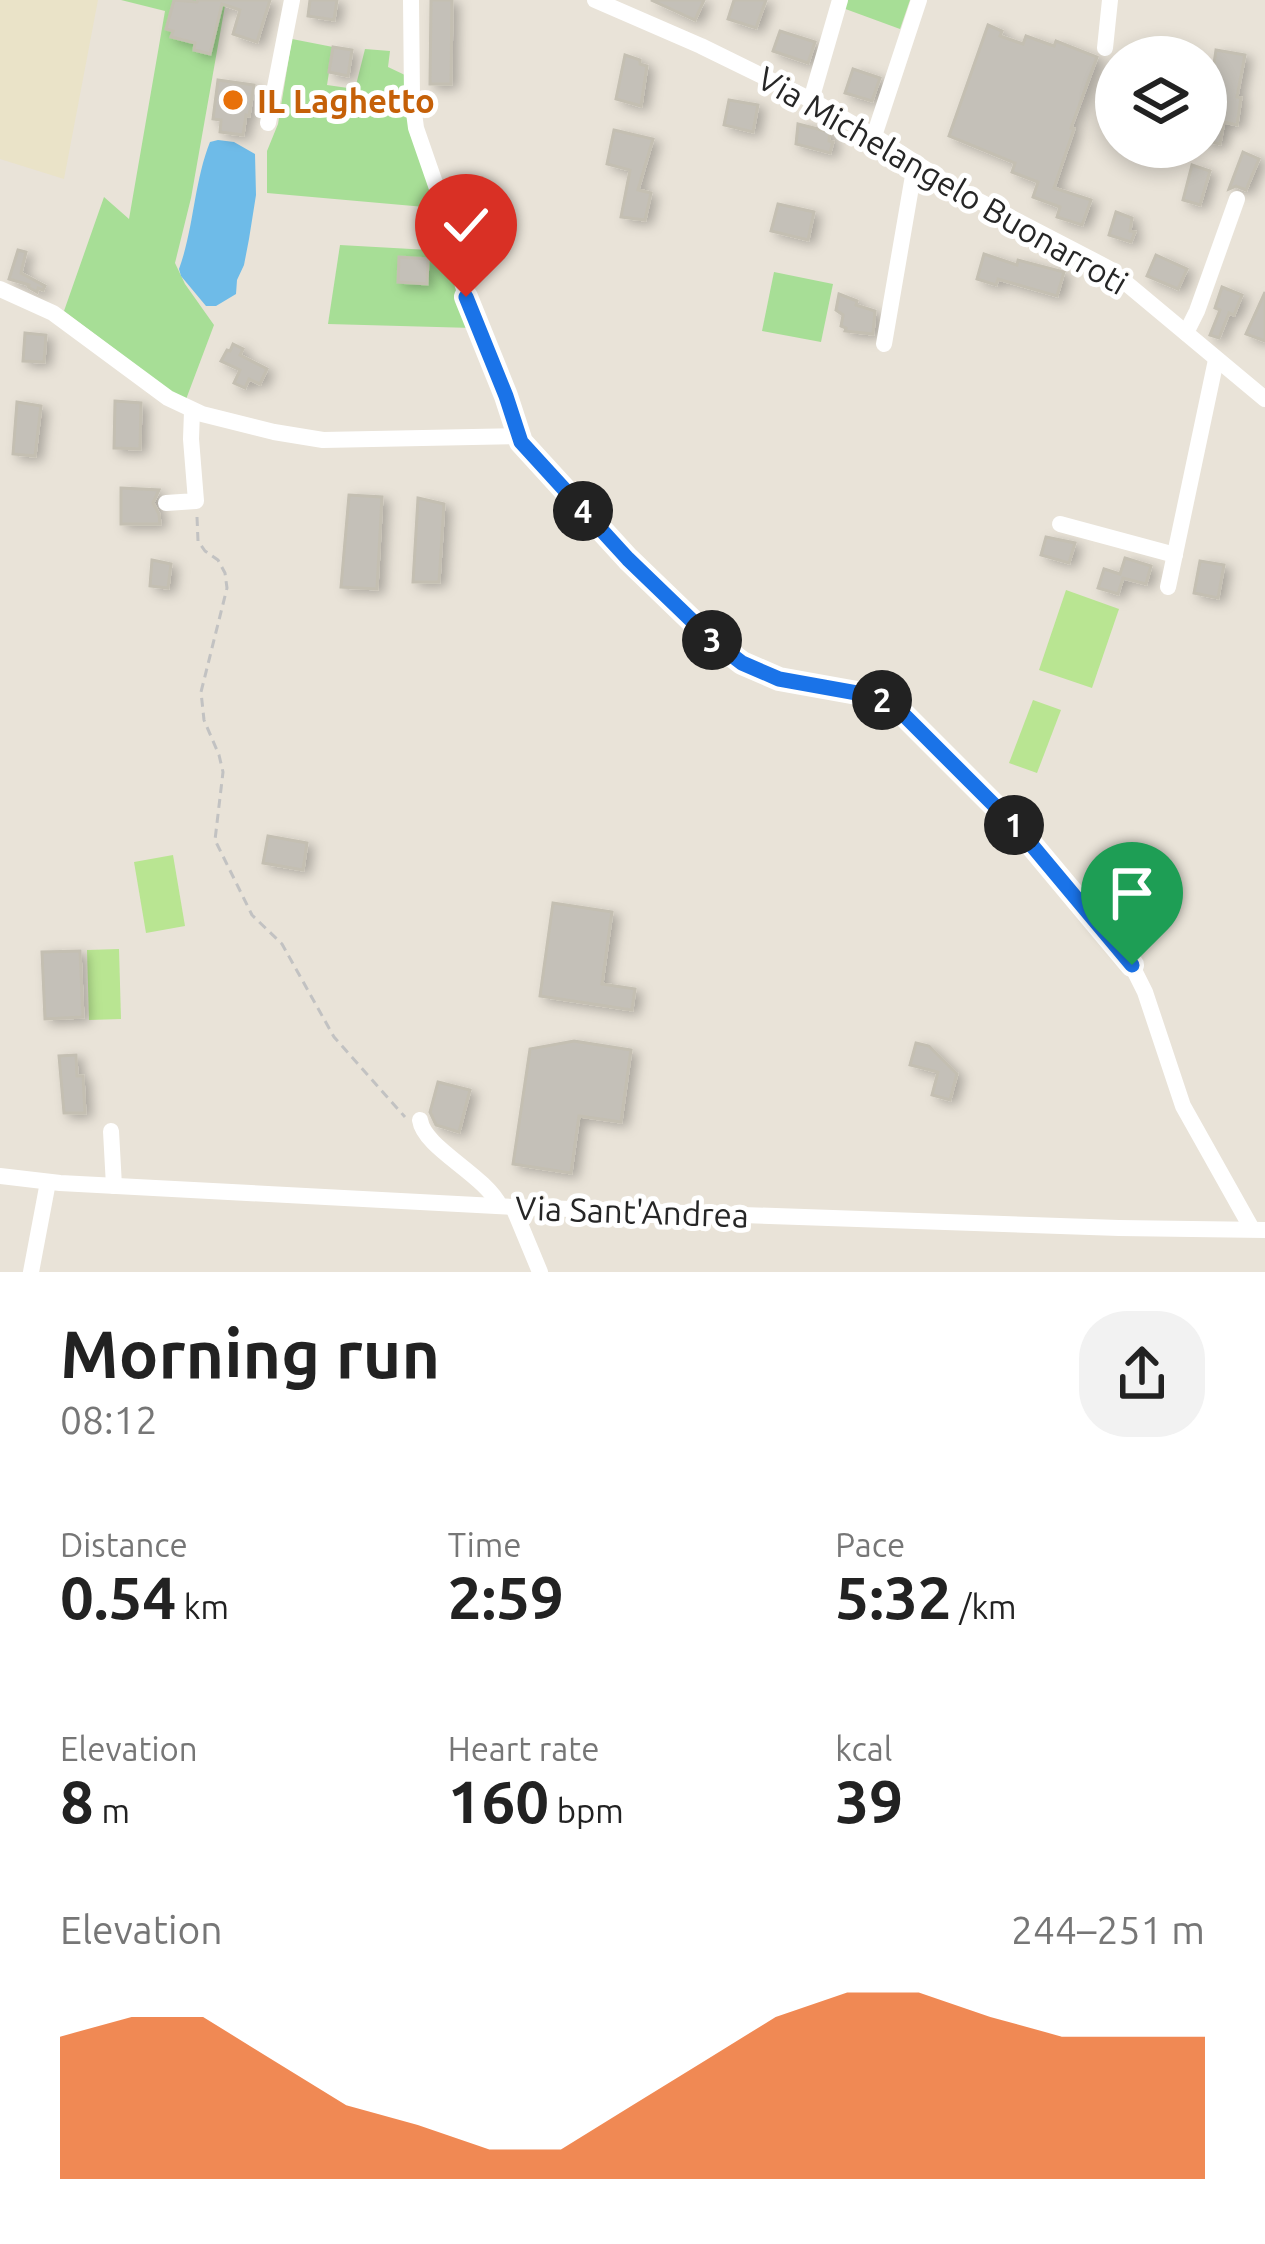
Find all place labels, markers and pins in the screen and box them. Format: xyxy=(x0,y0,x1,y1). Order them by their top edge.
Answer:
place label: IL Laghetto xyxy=(257,82,435,119)
marker: IL Laghetto xyxy=(220,87,246,113)
pin xyxy=(415,174,517,297)
pin: 4 xyxy=(553,481,613,541)
pin: 3 xyxy=(682,610,742,670)
pin: 2 xyxy=(852,670,912,730)
pin: 1 xyxy=(984,795,1044,855)
pin xyxy=(1081,842,1183,965)

